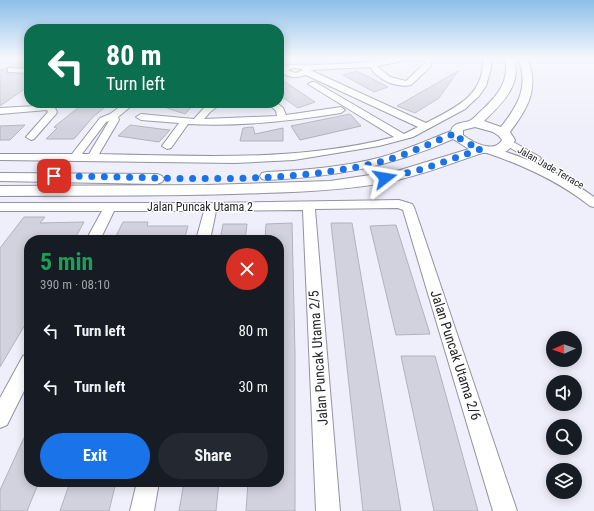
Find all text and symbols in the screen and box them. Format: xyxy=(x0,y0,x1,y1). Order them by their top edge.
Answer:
text: 80 m xyxy=(106,39,162,72)
icon: left xyxy=(40,40,92,92)
text: Turn left xyxy=(106,73,165,94)
street label: Jalan Jade Terrace xyxy=(516,144,586,191)
position arrow xyxy=(364,157,406,199)
pin xyxy=(37,159,71,193)
icon: arrive xyxy=(43,165,65,187)
street label: Jalan Puncak Utama 2 xyxy=(147,200,253,214)
text: 5 min xyxy=(40,248,93,276)
button: close xyxy=(226,248,268,290)
text: 390 m · 08:10 xyxy=(40,277,110,292)
street label: Jalan Puncak Utama 2/6 xyxy=(427,288,485,422)
street label: Jalan Puncak Utama 2/5 xyxy=(305,290,331,426)
icon: left xyxy=(40,320,62,342)
text: Turn left xyxy=(74,322,125,340)
text: 80 m xyxy=(238,322,268,340)
north arrow xyxy=(546,331,582,367)
map controls xyxy=(546,331,582,499)
button: sound xyxy=(546,375,582,411)
icon: left xyxy=(40,376,62,398)
text: Turn left xyxy=(74,378,125,396)
text: 30 m xyxy=(238,378,268,396)
button: search xyxy=(546,419,582,455)
button: Exit xyxy=(40,433,150,479)
button: Share xyxy=(158,433,268,479)
button: layers xyxy=(546,463,582,499)

